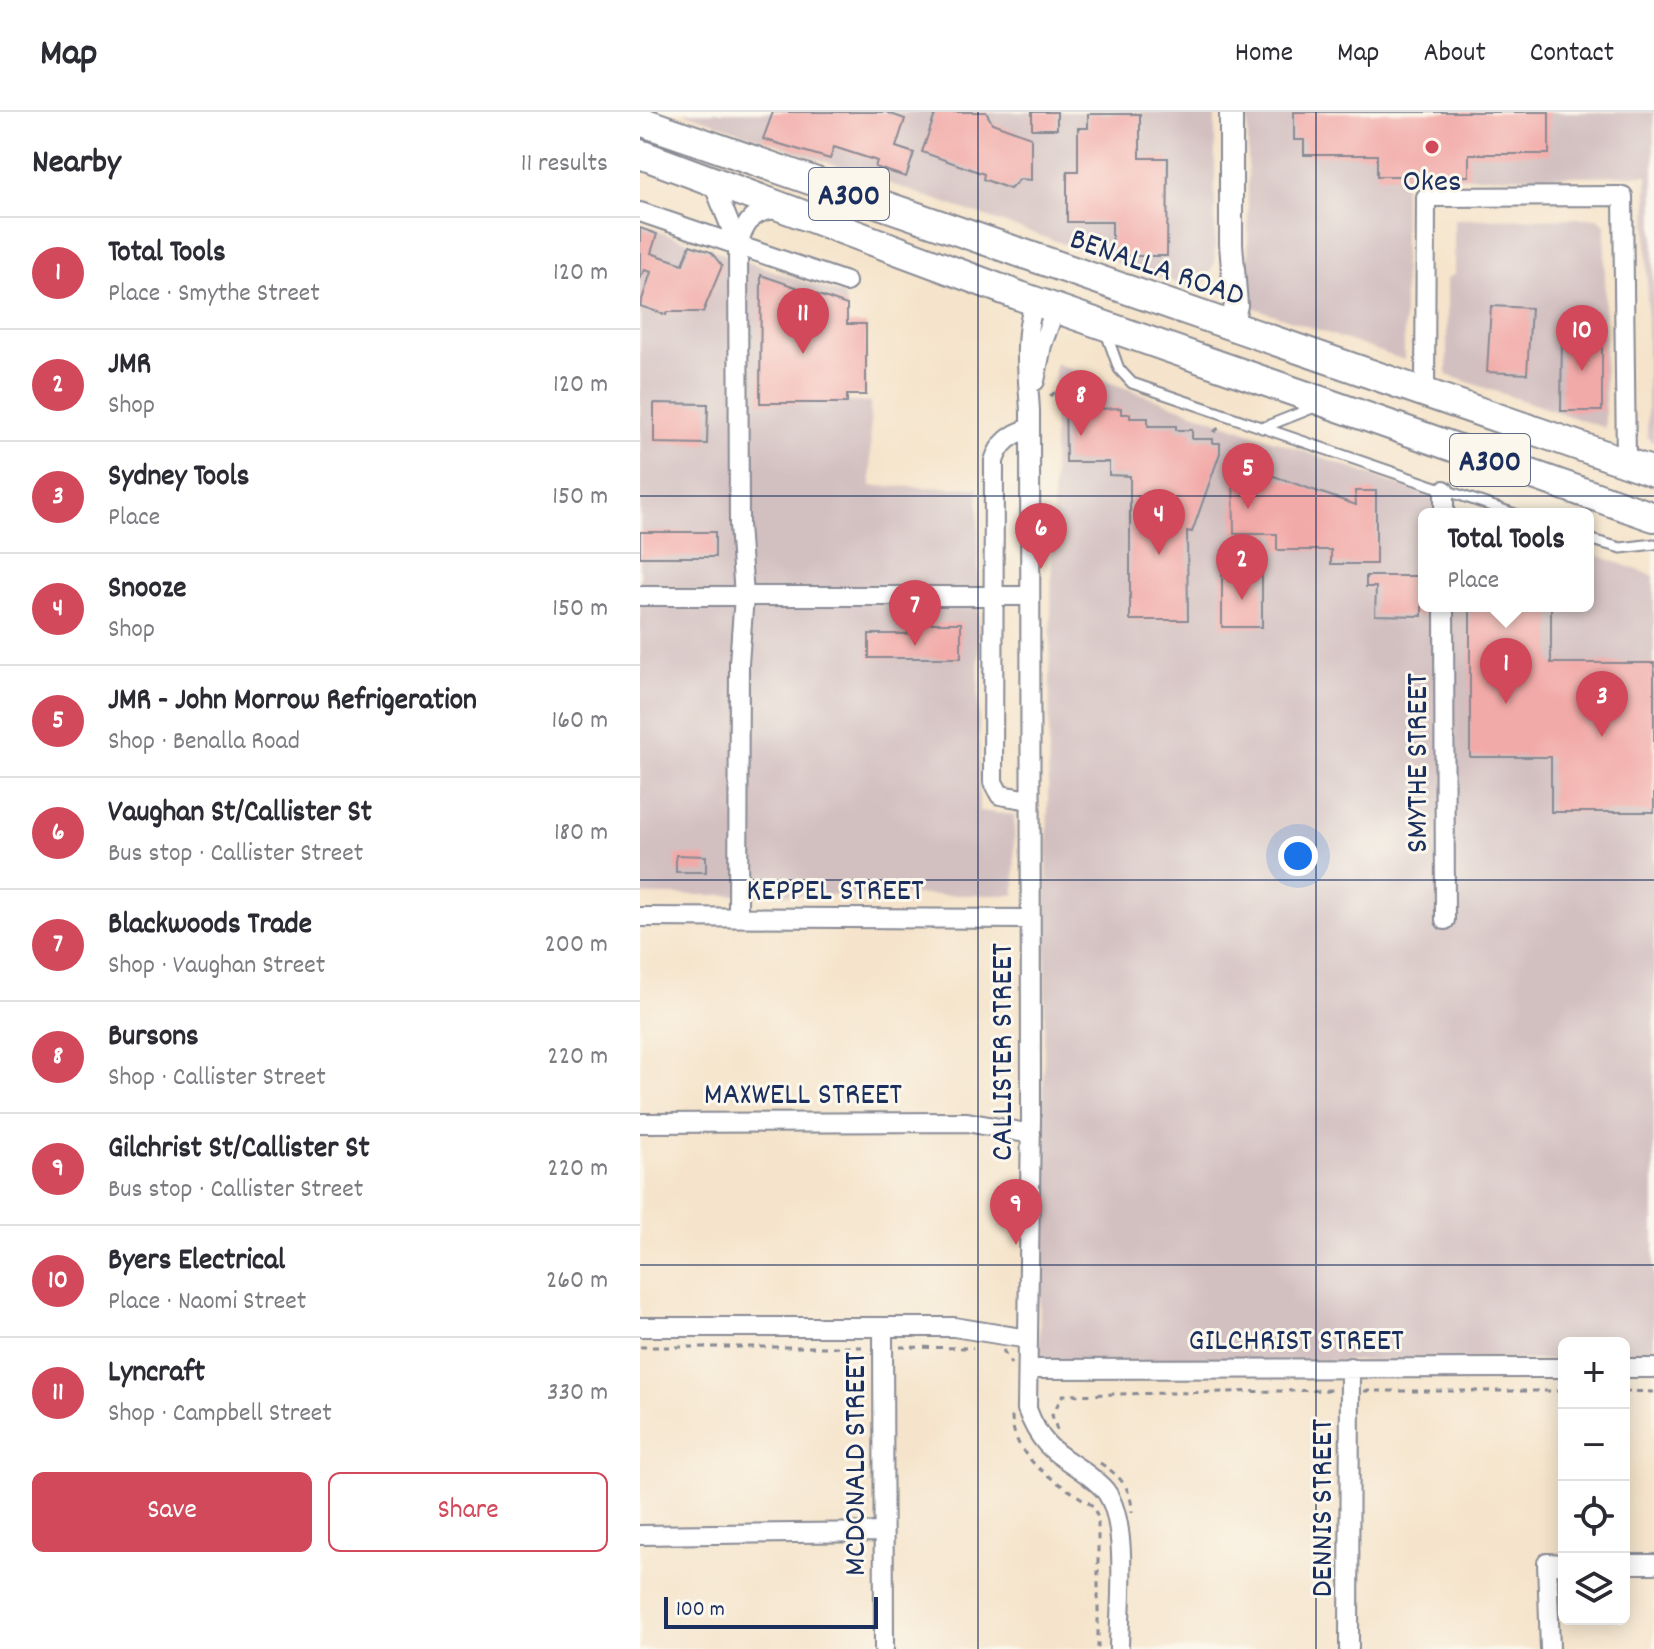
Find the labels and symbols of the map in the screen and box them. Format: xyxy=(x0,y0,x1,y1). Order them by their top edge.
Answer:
marker: Okes xyxy=(1423,138,1441,156)
place label: Okes xyxy=(1402,161,1462,207)
road number: A300 xyxy=(809,168,889,220)
street label: BENALLA ROAD xyxy=(1063,218,1250,321)
pin: 11 xyxy=(777,288,829,354)
pin: 10 xyxy=(1556,305,1608,371)
pin: 8 xyxy=(1055,370,1107,436)
road number: A300 xyxy=(1450,434,1530,486)
pin: 5 xyxy=(1222,443,1274,509)
pin: 4 xyxy=(1133,489,1185,555)
pin: 6 xyxy=(1015,503,1067,569)
pin: 2 xyxy=(1216,534,1268,600)
pin: 7 xyxy=(889,580,941,646)
pin: 1 xyxy=(1480,638,1532,704)
pin: 3 xyxy=(1576,671,1628,737)
street label: SMYTHE STREET xyxy=(1397,673,1443,853)
your location xyxy=(1278,836,1318,876)
street label: KEPPEL STREET xyxy=(746,870,924,916)
street label: CALLISTER STREET xyxy=(982,943,1028,1161)
street label: MAXWELL STREET xyxy=(704,1074,902,1120)
pin: 9 xyxy=(990,1179,1042,1245)
street label: GILCHRIST STREET xyxy=(1188,1320,1404,1366)
street label: MCDONALD STREET xyxy=(835,1352,881,1576)
street label: DENNIS STREET xyxy=(1302,1419,1348,1597)
scale bar xyxy=(664,1593,878,1629)

